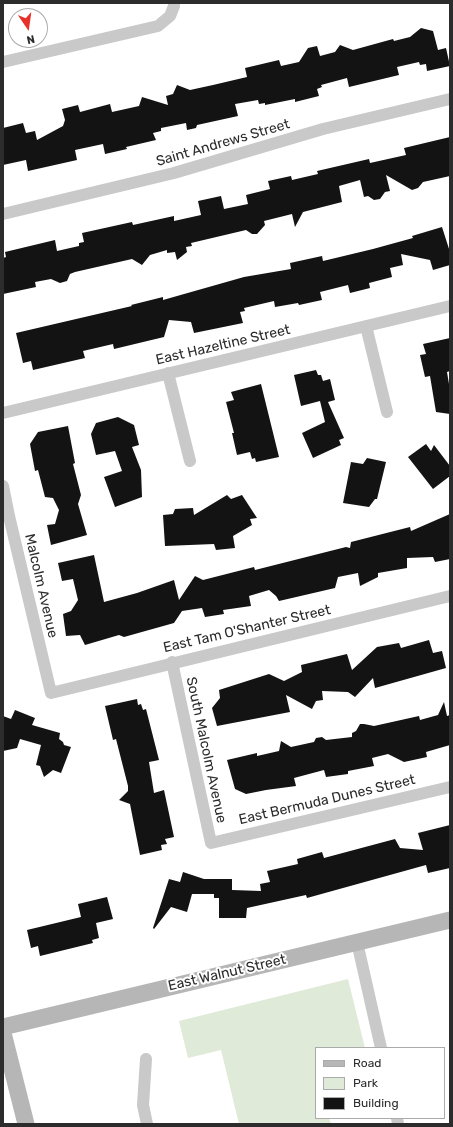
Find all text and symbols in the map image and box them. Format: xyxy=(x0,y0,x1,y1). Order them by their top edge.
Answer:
north arrow xyxy=(8,8,48,48)
text: N xyxy=(25,32,36,46)
street label: Saint Andrews Street xyxy=(154,116,292,170)
street label: East Hazeltine Street xyxy=(154,321,292,369)
street label: Malcolm Avenue xyxy=(21,532,61,640)
street label: East Tam O'Shanter Street xyxy=(162,602,332,656)
street label: South Malcolm Avenue xyxy=(182,675,230,825)
street label: East Bermuda Dunes Street xyxy=(237,772,417,828)
street label: East Walnut Street xyxy=(166,951,288,995)
legend xyxy=(315,1047,445,1119)
text: Road xyxy=(353,1056,381,1070)
text: Park xyxy=(353,1076,378,1090)
text: Building xyxy=(353,1096,399,1110)

